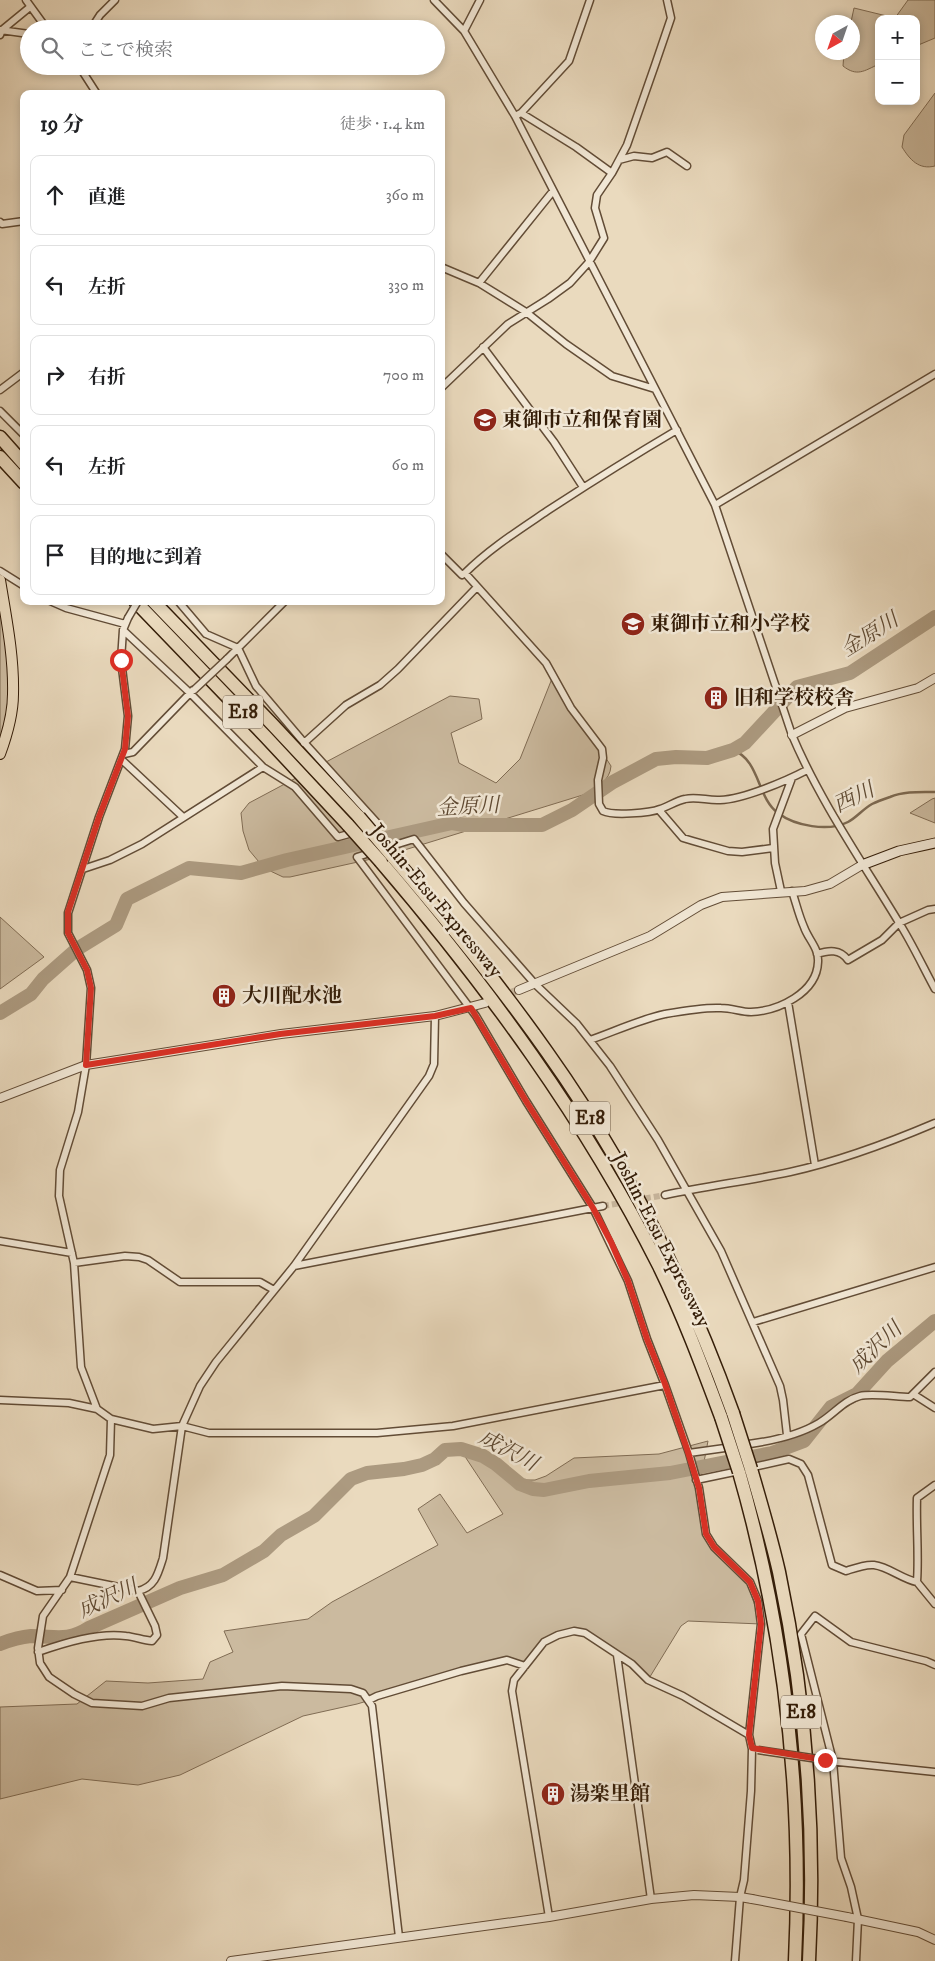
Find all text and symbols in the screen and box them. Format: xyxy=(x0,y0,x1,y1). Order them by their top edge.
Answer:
north arrow xyxy=(815,15,860,60)
map controls xyxy=(875,15,920,105)
button: + xyxy=(875,15,920,60)
search box xyxy=(20,20,445,75)
icon: search xyxy=(38,34,66,62)
text: ここで検索 xyxy=(78,39,173,62)
button: − xyxy=(875,60,920,105)
text: 19 分 xyxy=(40,112,84,138)
text: 徒歩 · 1.4 km xyxy=(340,114,425,134)
icon: ahead xyxy=(41,181,69,209)
text: 360 m xyxy=(386,185,424,205)
text: 直進 xyxy=(88,186,126,209)
icon: left xyxy=(41,271,69,299)
text: 330 m xyxy=(388,275,424,295)
text: 左折 xyxy=(88,276,126,299)
icon: right xyxy=(41,361,69,389)
text: 700 m xyxy=(383,365,424,385)
text: 右折 xyxy=(88,366,126,389)
school or university icon: 東御市立和保育園 xyxy=(472,407,498,433)
place label: 東御市立和保育園 xyxy=(502,408,662,433)
icon: left xyxy=(41,451,69,479)
text: 60 m xyxy=(392,455,424,475)
text: 左折 xyxy=(88,456,126,479)
icon: arrive xyxy=(41,541,69,569)
text: 目的地に到着 xyxy=(88,546,202,569)
water label: 金原川 xyxy=(836,606,905,663)
school or university icon: 東御市立和小学校 xyxy=(620,611,646,637)
place label: 東御市立和小学校 xyxy=(650,612,810,637)
route start xyxy=(110,649,133,672)
building icon: 旧和学校校舎 xyxy=(703,685,729,711)
place label: 旧和学校校舎 xyxy=(734,686,854,711)
road number: E18 xyxy=(223,696,263,729)
water label: 西川 xyxy=(829,776,880,819)
water label: 金原川 xyxy=(436,792,502,822)
street label: Joshin-Etsu Expressway xyxy=(363,817,508,983)
building icon: 大川配水池 xyxy=(211,983,237,1009)
place label: 大川配水池 xyxy=(242,984,342,1009)
road number: E18 xyxy=(570,1102,610,1134)
street label: Joshin-Etsu Expressway xyxy=(605,1147,716,1332)
water label: 成沢川 xyxy=(844,1315,909,1379)
water label: 成沢川 xyxy=(474,1425,544,1478)
water label: 成沢川 xyxy=(74,1573,144,1624)
road number: E18 xyxy=(781,1695,821,1728)
route end xyxy=(814,1749,837,1772)
building icon: 湯楽里館 xyxy=(540,1781,566,1807)
place label: 湯楽里館 xyxy=(570,1782,650,1807)

